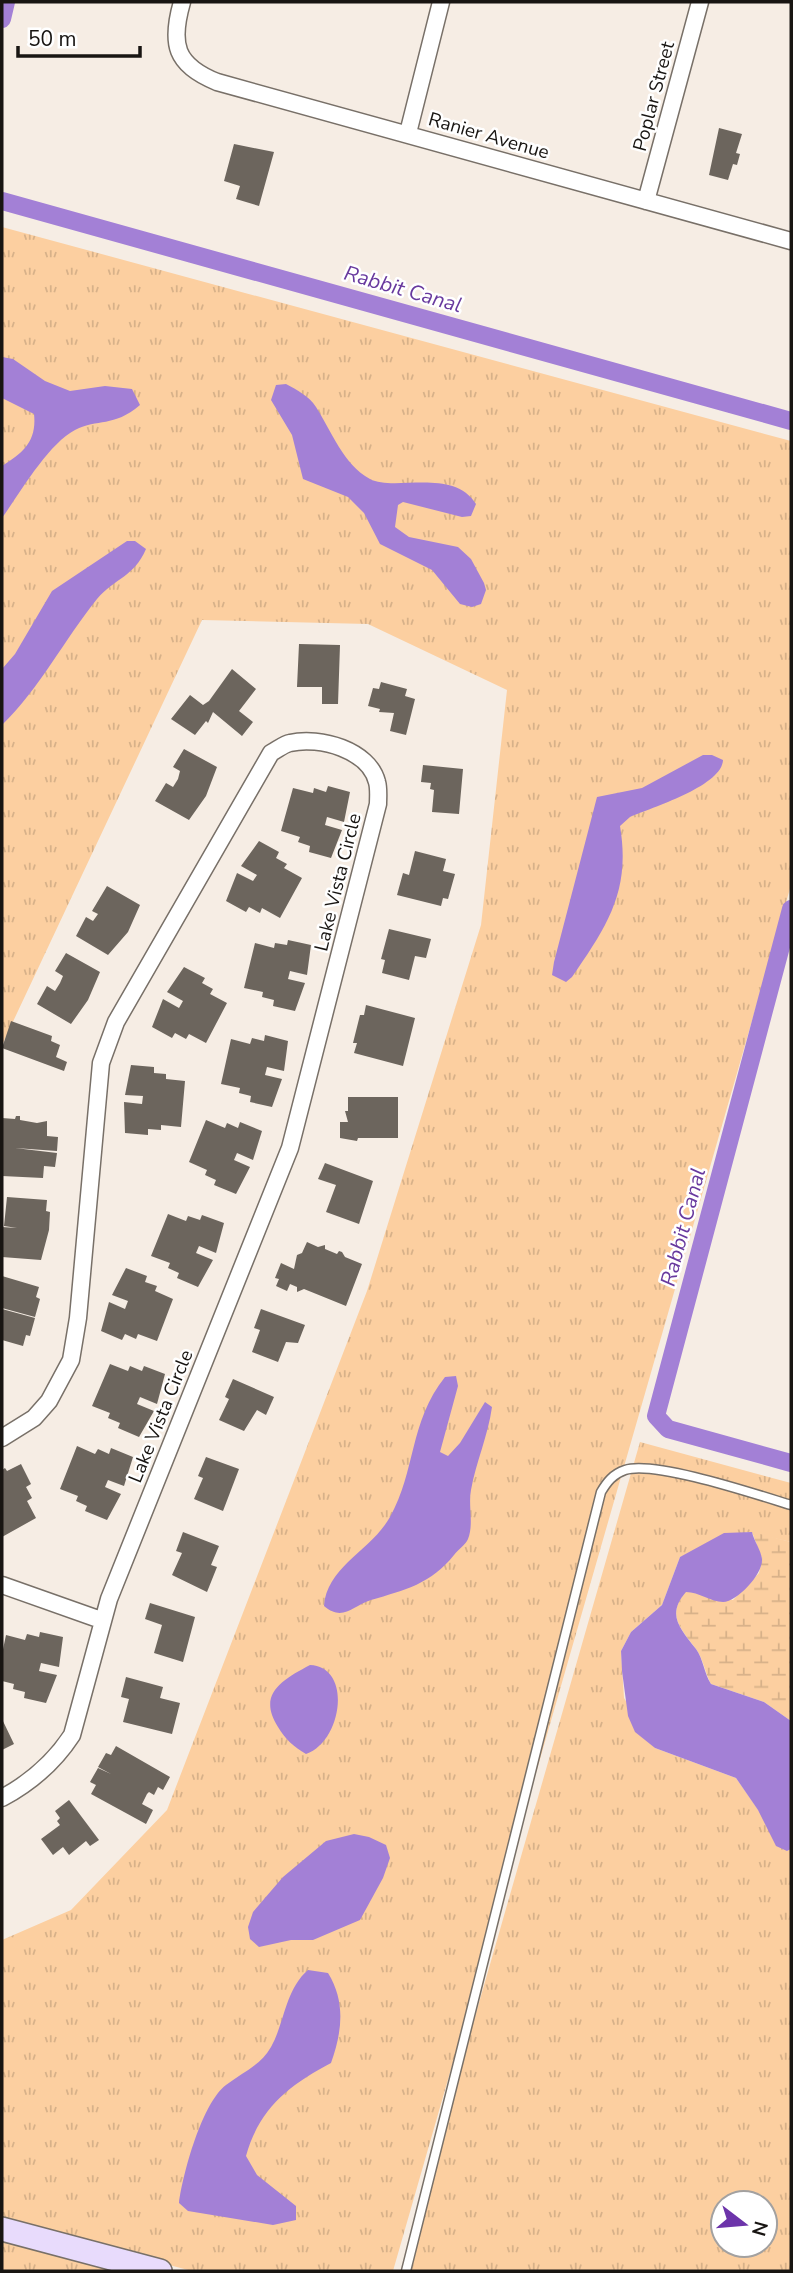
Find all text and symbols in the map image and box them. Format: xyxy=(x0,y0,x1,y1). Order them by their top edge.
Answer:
scale bar xyxy=(18,14,140,58)
text: 50 m xyxy=(28,25,77,53)
street label: Poplar Street xyxy=(627,38,681,154)
street label: Ranier Avenue xyxy=(425,106,552,166)
water label: Rabbit Canal xyxy=(341,259,465,319)
street label: Lake Vista Circle xyxy=(308,811,368,954)
water label: Rabbit Canal xyxy=(654,1165,712,1289)
street label: Lake Vista Circle xyxy=(122,1346,199,1487)
north arrow xyxy=(709,2189,779,2259)
text: N xyxy=(745,2218,774,2239)

